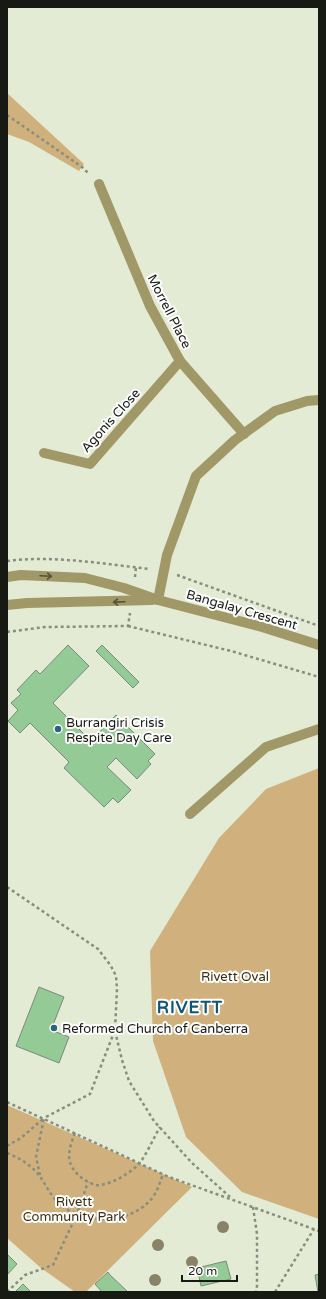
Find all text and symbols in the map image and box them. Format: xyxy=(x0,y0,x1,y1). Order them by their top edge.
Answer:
street label: Morrell Place xyxy=(144,272,195,351)
street label: Agonis Close xyxy=(78,386,144,456)
one-way arrow xyxy=(39,572,52,579)
street label: Bangalay Crescent xyxy=(184,586,299,633)
one-way arrow xyxy=(113,598,126,605)
place label: Burrangiri Crisis Respite Day Care xyxy=(66,715,172,746)
marker: Burrangiri Crisis Respite Day Care xyxy=(53,724,63,734)
park label: Rivett Oval xyxy=(201,969,269,985)
district label: RIVETT xyxy=(157,997,223,1018)
place label: Reformed Church of Canberra xyxy=(62,1021,248,1037)
marker: Reformed Church of Canberra xyxy=(49,1023,59,1033)
park label: Rivett Community Park xyxy=(23,1194,125,1225)
scale bar xyxy=(182,1257,237,1283)
text: 20 m xyxy=(188,1264,217,1278)

